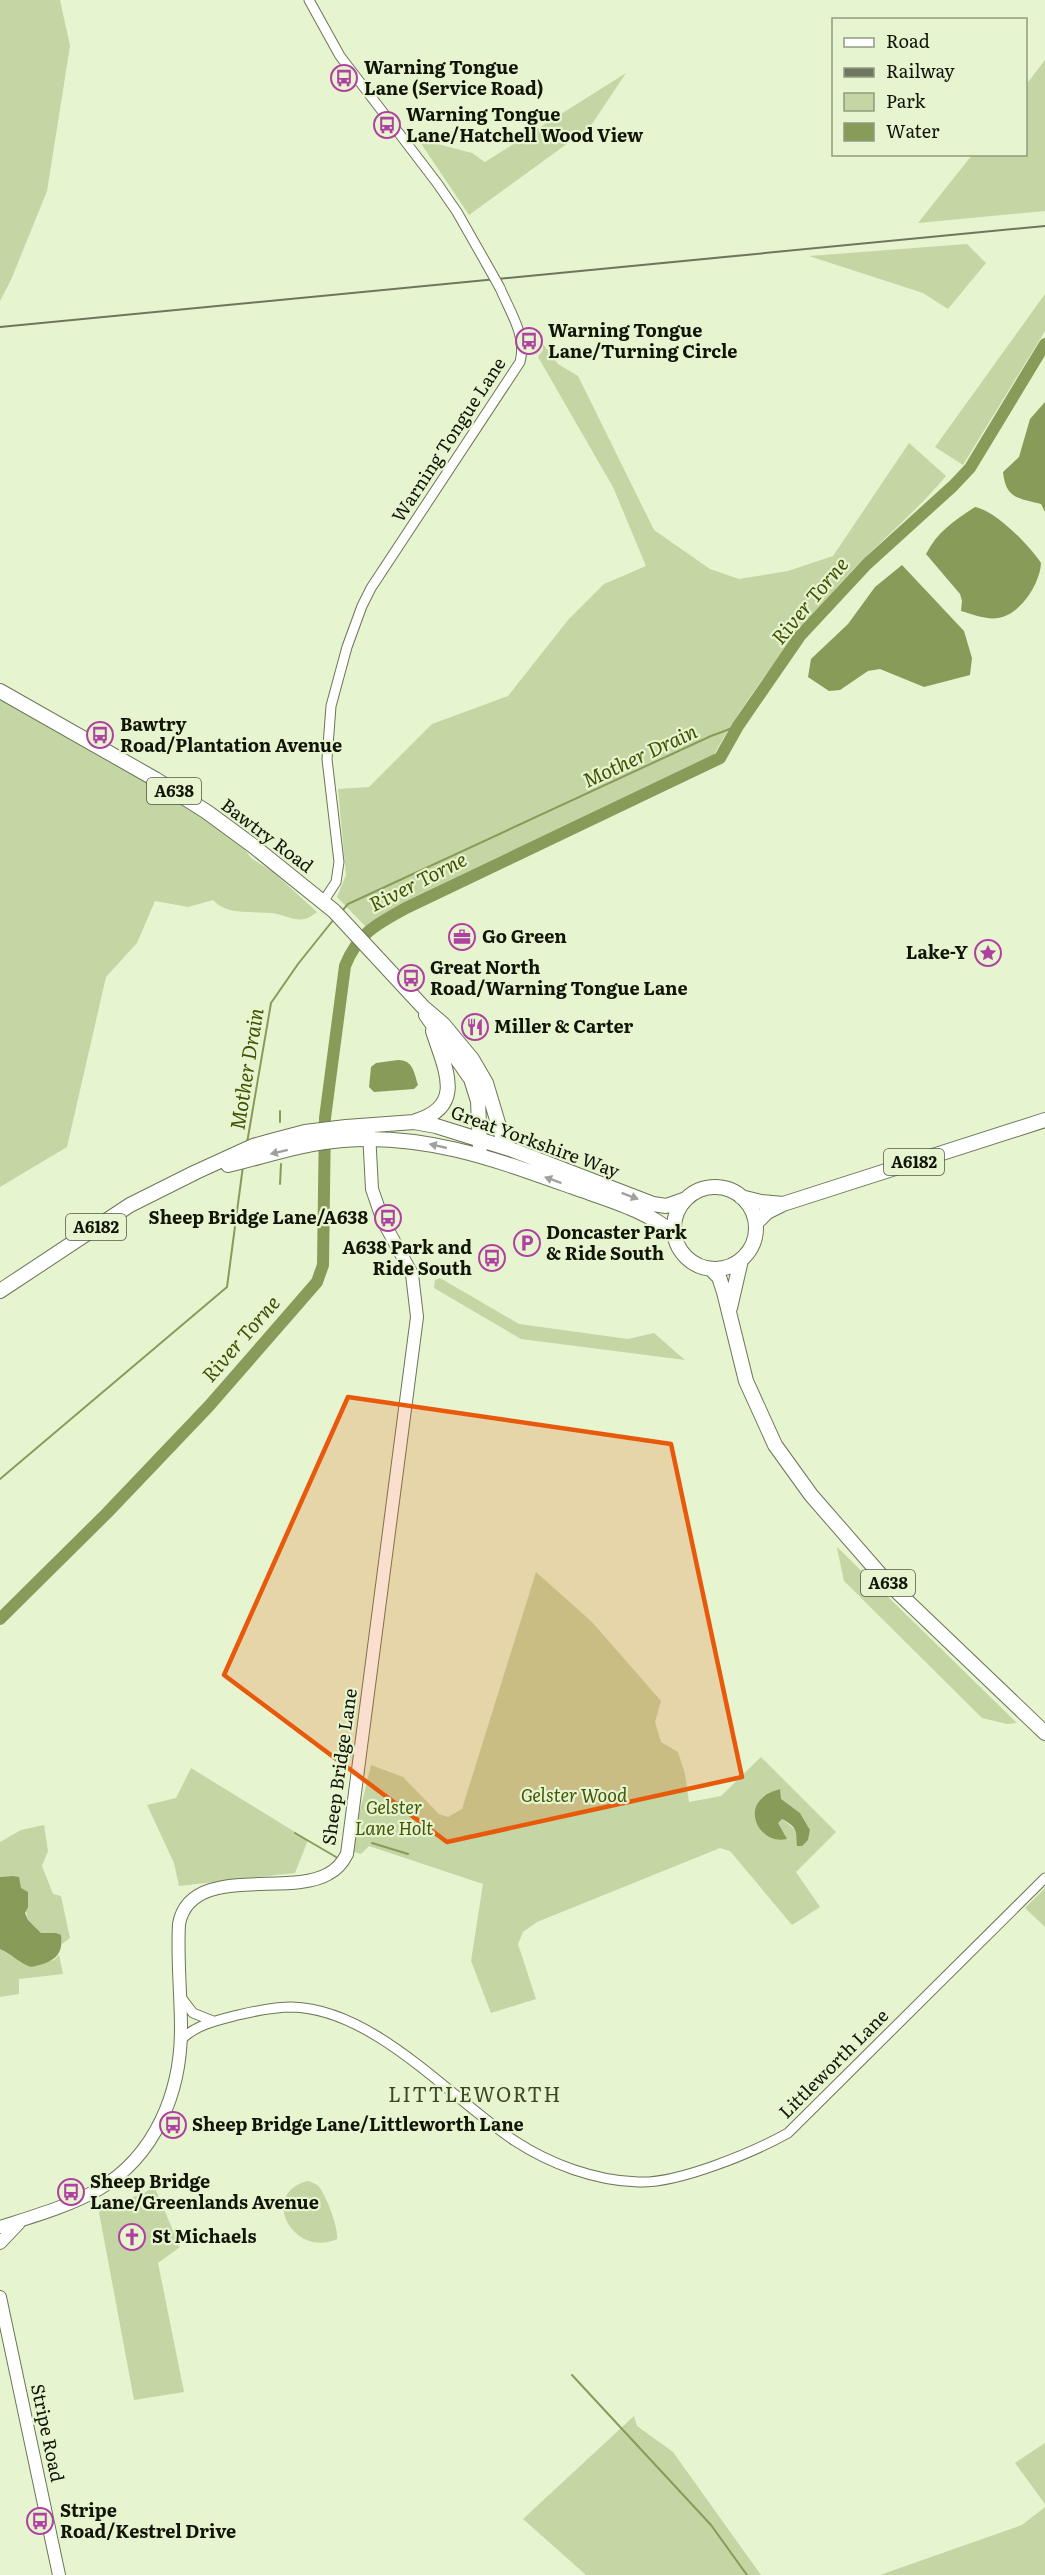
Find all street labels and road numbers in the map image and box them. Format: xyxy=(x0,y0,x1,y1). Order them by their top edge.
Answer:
street label: Warning Tongue Lane xyxy=(384,351,511,527)
road number: A638 xyxy=(147,778,201,804)
street label: Bawtry Road xyxy=(216,791,320,879)
street label: Great Yorkshire Way xyxy=(447,1098,624,1184)
road number: A6182 xyxy=(884,1149,944,1175)
road number: A6182 xyxy=(66,1214,126,1240)
road number: A638 xyxy=(861,1570,915,1596)
street label: Sheep Bridge Lane xyxy=(314,1687,363,1847)
street label: Littleworth Lane xyxy=(772,2002,894,2124)
street label: Stripe Road xyxy=(25,2381,72,2484)

